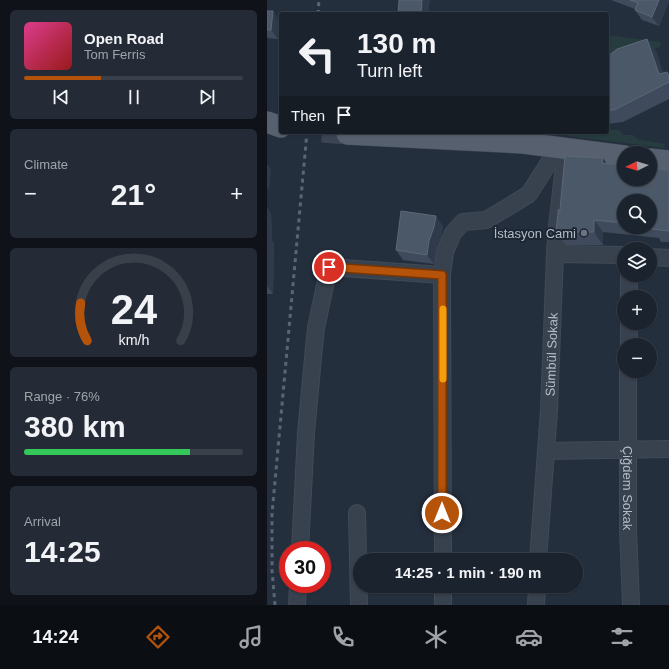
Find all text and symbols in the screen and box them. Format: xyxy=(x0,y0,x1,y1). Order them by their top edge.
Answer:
icon: left xyxy=(291,28,343,80)
text: 130 m xyxy=(357,28,436,59)
text: Open Road xyxy=(84,30,164,47)
text: Tom Ferris xyxy=(84,47,145,62)
text: Turn left xyxy=(357,61,422,81)
icon: previous xyxy=(50,86,72,108)
icon: pause xyxy=(123,86,145,108)
icon: next xyxy=(196,86,218,108)
icon: arrive xyxy=(333,104,355,126)
text: Then xyxy=(291,107,325,124)
north arrow xyxy=(617,146,657,186)
map controls xyxy=(617,146,657,378)
text: Climate xyxy=(24,157,68,172)
text: 21° xyxy=(111,178,156,211)
text: − xyxy=(24,181,37,206)
text: + xyxy=(230,181,243,206)
button: search xyxy=(617,194,657,234)
place label: İstasyon Cami xyxy=(494,226,576,241)
marker: İstasyon Cami xyxy=(579,228,589,238)
button: layers xyxy=(617,242,657,282)
pin xyxy=(312,250,346,284)
icon: arrive xyxy=(318,256,340,278)
text: 24 xyxy=(110,285,157,332)
button: + xyxy=(617,290,657,330)
street label: Sümbül Sokak xyxy=(543,312,561,397)
text: km/h xyxy=(118,331,149,347)
button: − xyxy=(617,338,657,378)
text: Range · 76% xyxy=(24,389,100,404)
text: 380 km xyxy=(24,410,126,443)
street label: Çiğdem Sokak xyxy=(620,446,635,531)
position arrow xyxy=(421,492,463,534)
text: Arrival xyxy=(24,514,61,529)
text: 14:25 xyxy=(24,535,101,568)
speed limit sign: 30 xyxy=(279,541,331,593)
text: 14:25 · 1 min · 190 m xyxy=(395,564,541,581)
icon: directions xyxy=(144,623,172,651)
icon: music xyxy=(237,623,265,651)
icon: phone xyxy=(329,623,357,651)
icon: climate xyxy=(422,623,450,651)
icon: car xyxy=(515,623,543,651)
icon: filters xyxy=(608,623,636,651)
text: 14:24 xyxy=(32,627,79,647)

